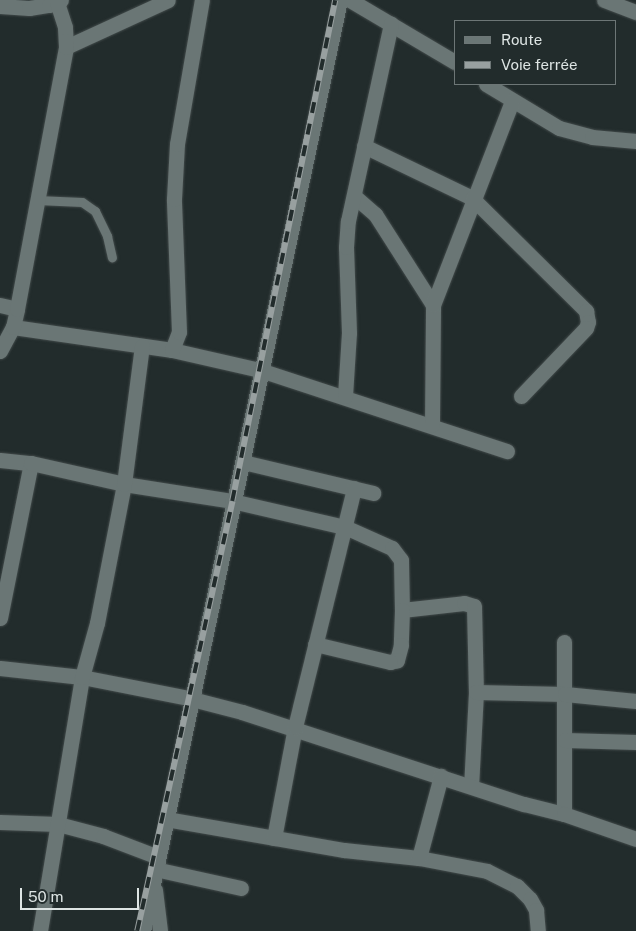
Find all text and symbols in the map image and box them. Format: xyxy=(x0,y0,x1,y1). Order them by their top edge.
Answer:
legend xyxy=(454,20,616,85)
text: Route xyxy=(501,31,542,48)
text: Voie ferrée xyxy=(501,56,578,73)
scale bar xyxy=(22,878,141,910)
text: 50 m xyxy=(28,888,63,905)

